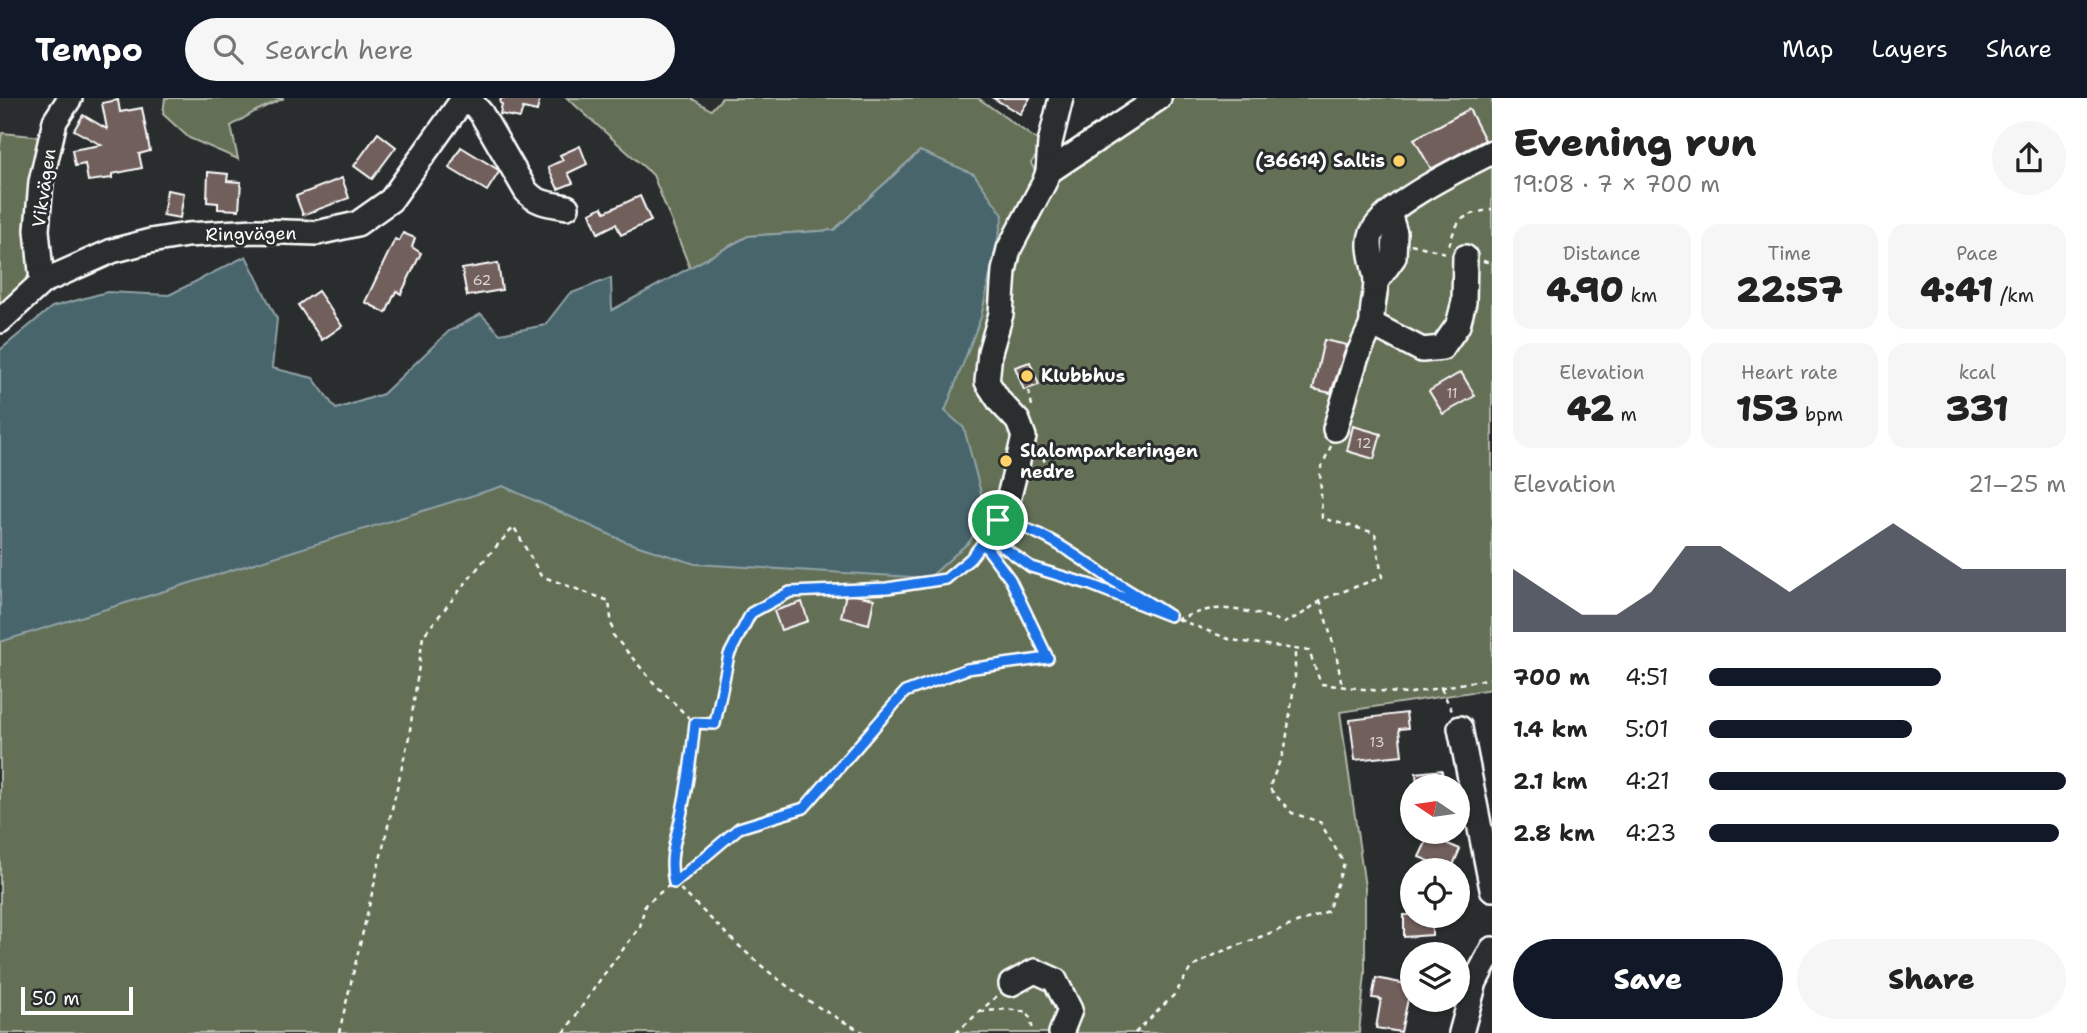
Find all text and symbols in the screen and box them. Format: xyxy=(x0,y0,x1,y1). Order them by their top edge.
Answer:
search box xyxy=(185,18,675,81)
text: Tempo xyxy=(35,27,143,72)
icon: search xyxy=(209,30,247,68)
text: Search here xyxy=(265,32,414,67)
text: Map xyxy=(1782,33,1833,65)
text: Layers xyxy=(1871,33,1948,65)
text: Share xyxy=(1986,33,2052,65)
text: Evening run xyxy=(1513,117,1756,168)
button: share xyxy=(1992,121,2066,195)
street label: Vikvägen xyxy=(27,147,61,229)
place label: (36614) Saltis xyxy=(1255,149,1385,173)
marker: (36614) Saltis xyxy=(1391,153,1407,169)
text: 19:08 · 7 × 700 m xyxy=(1513,169,1720,199)
street label: Ringvägen xyxy=(205,221,297,247)
text: Distance xyxy=(1563,241,1641,266)
text: Time xyxy=(1768,241,1811,266)
text: Pace xyxy=(1956,241,1998,266)
text: 4.90 xyxy=(1546,266,1624,313)
text: 22:57 xyxy=(1736,266,1843,313)
text: 4:41 xyxy=(1920,266,1994,313)
house number: 62 xyxy=(473,271,491,289)
text: km xyxy=(1624,283,1657,308)
text: /km xyxy=(1994,283,2034,308)
text: Elevation xyxy=(1559,360,1644,385)
text: Heart rate xyxy=(1741,360,1838,385)
text: kcal xyxy=(1959,360,1996,385)
place label: Klubbhus xyxy=(1041,364,1125,388)
marker: Klubbhus xyxy=(1019,368,1035,384)
house number: 11 xyxy=(1446,384,1458,402)
text: 42 xyxy=(1567,385,1614,432)
text: 153 xyxy=(1736,385,1799,432)
text: 331 xyxy=(1945,385,2009,432)
text: m xyxy=(1614,402,1637,427)
text: bpm xyxy=(1799,402,1843,427)
house number: 12 xyxy=(1357,434,1371,452)
place label: Slalomparkeringen nedre xyxy=(1020,439,1198,484)
marker: Slalomparkeringen nedre xyxy=(998,453,1014,469)
text: Elevation xyxy=(1513,469,1616,499)
text: 21–25 m xyxy=(1968,469,2066,499)
pin xyxy=(968,490,1028,550)
icon: arrive xyxy=(979,501,1017,539)
text: 700 m xyxy=(1513,662,1590,692)
text: 4:51 xyxy=(1625,662,1669,692)
text: 1.4 km xyxy=(1513,714,1587,744)
text: 5:01 xyxy=(1625,714,1669,744)
house number: 13 xyxy=(1370,733,1384,751)
text: 2.1 km xyxy=(1513,766,1587,796)
text: 4:21 xyxy=(1625,766,1670,796)
north arrow xyxy=(1400,774,1470,844)
map controls xyxy=(1400,774,1470,1012)
text: 2.8 km xyxy=(1513,818,1595,848)
text: 4:23 xyxy=(1625,818,1676,848)
button: locate xyxy=(1400,858,1470,928)
button: Save xyxy=(1513,939,1783,1019)
button: Share xyxy=(1797,939,2066,1019)
button: layers xyxy=(1400,942,1470,1012)
scale bar xyxy=(21,984,133,1016)
text: 50 m xyxy=(32,986,80,1011)

